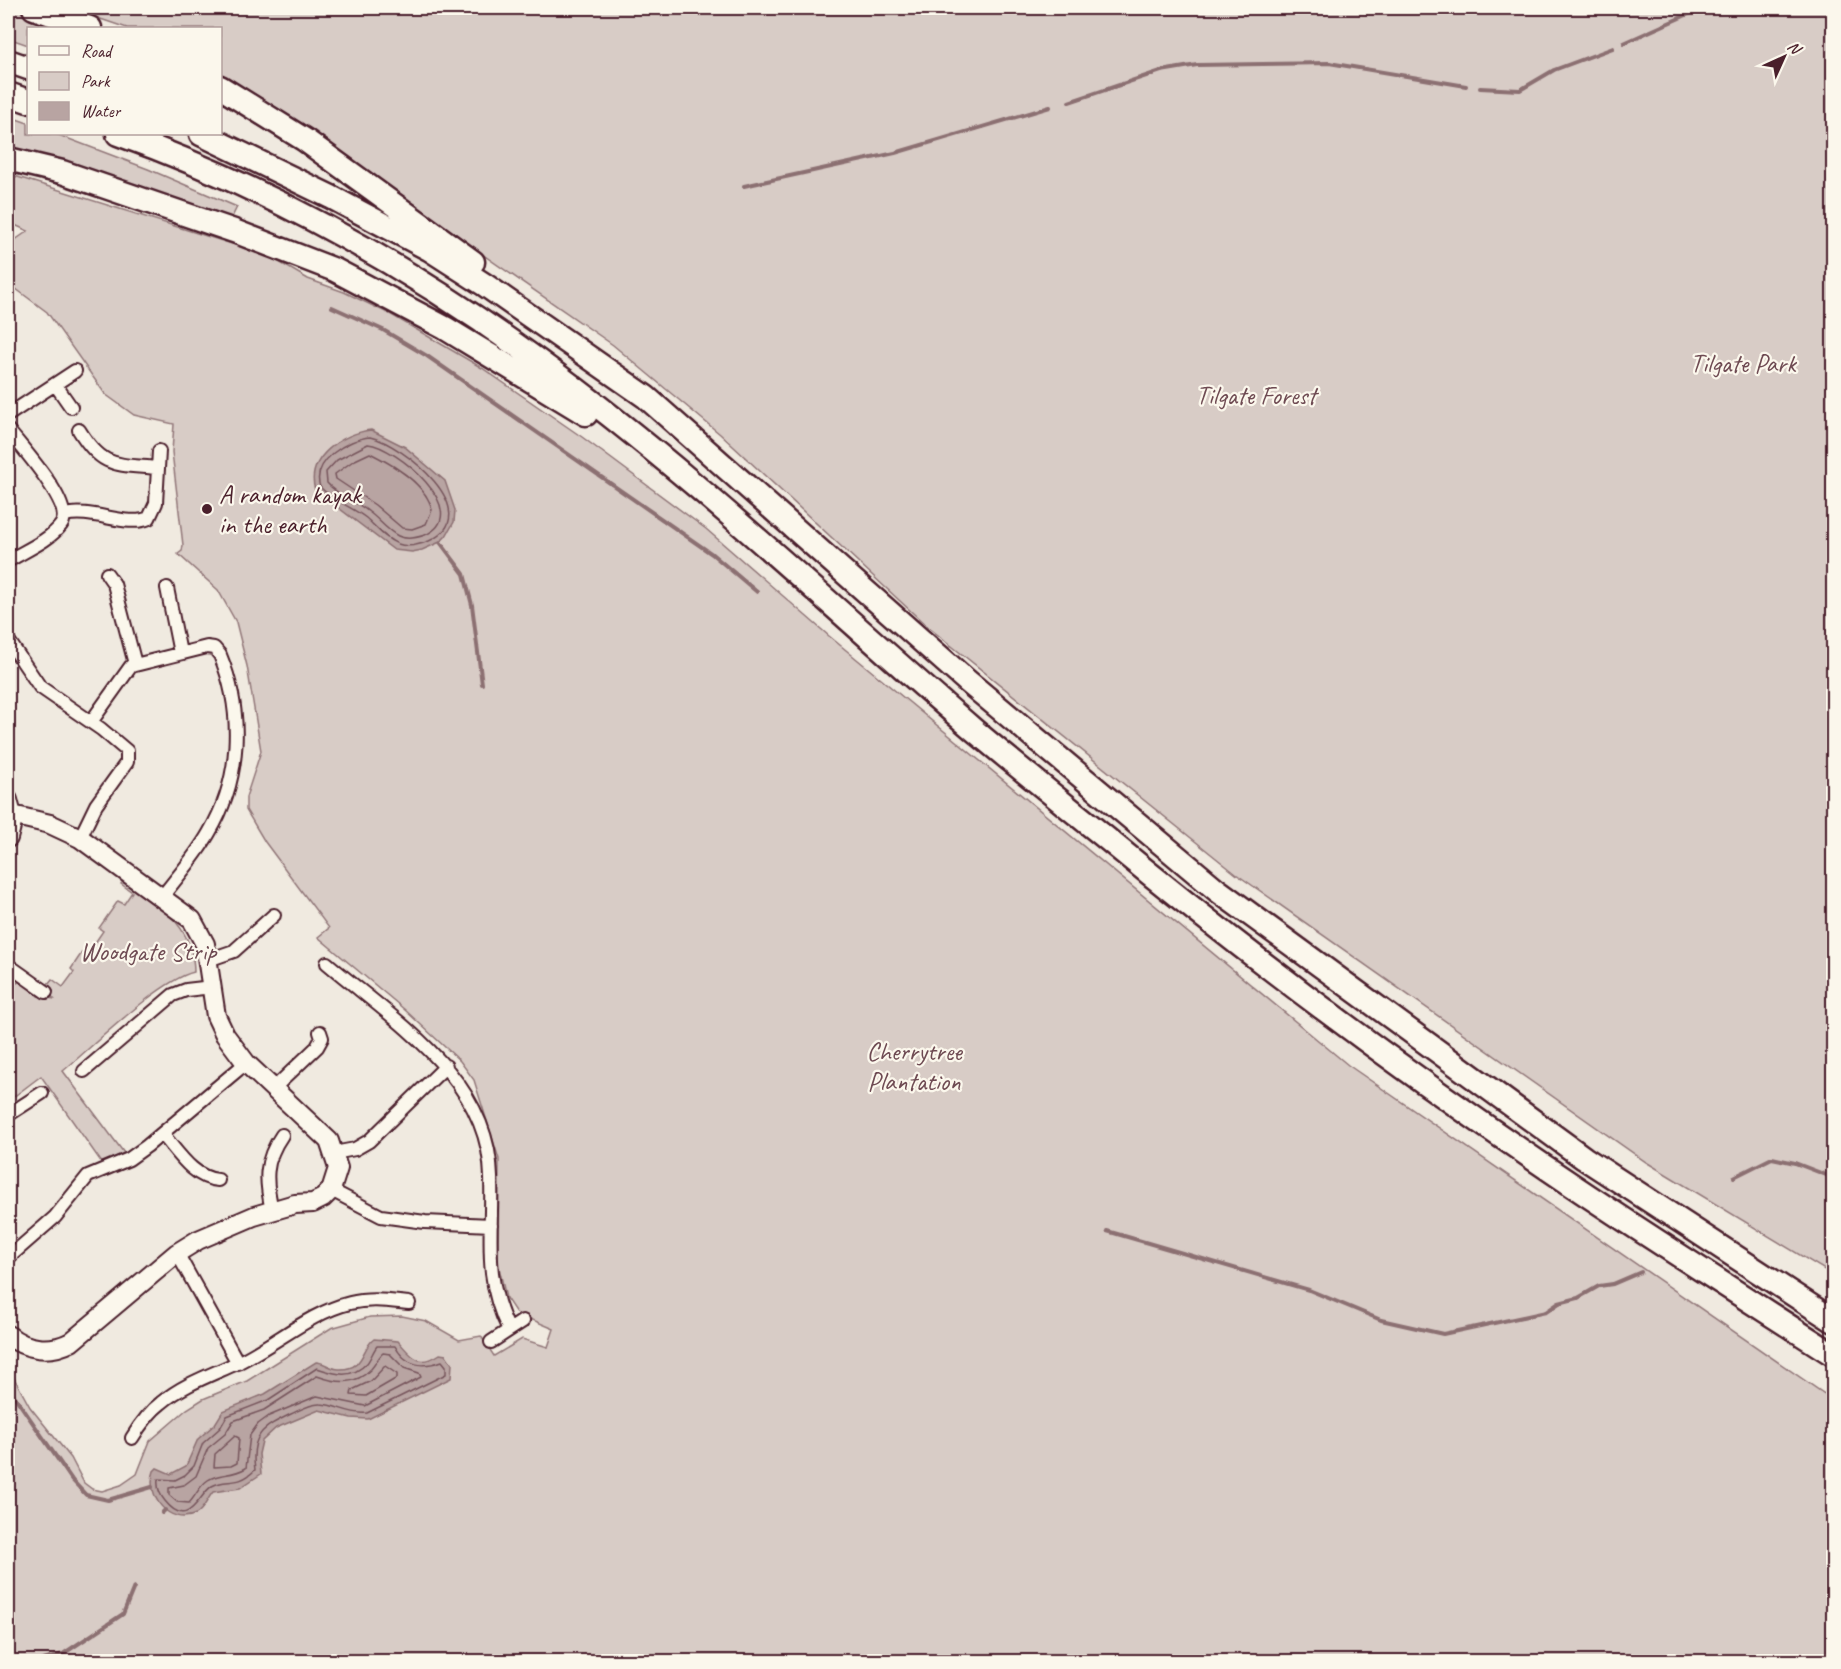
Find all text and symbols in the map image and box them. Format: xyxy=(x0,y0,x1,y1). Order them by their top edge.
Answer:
legend xyxy=(27,27,222,135)
north arrow xyxy=(1754,27,1814,87)
text: N xyxy=(1783,37,1807,60)
text: Road xyxy=(81,40,114,62)
text: Park xyxy=(81,70,111,92)
text: Water xyxy=(81,100,122,122)
park label: Tilgate Park xyxy=(1690,347,1797,380)
park label: Tilgate Forest xyxy=(1196,379,1319,412)
place label: A random kayak in the earth xyxy=(219,478,363,541)
marker: A random kayak in the earth xyxy=(200,502,214,516)
park label: Woodgate Strip xyxy=(80,935,218,968)
park label: Cherrytree Plantation xyxy=(866,1035,963,1098)

